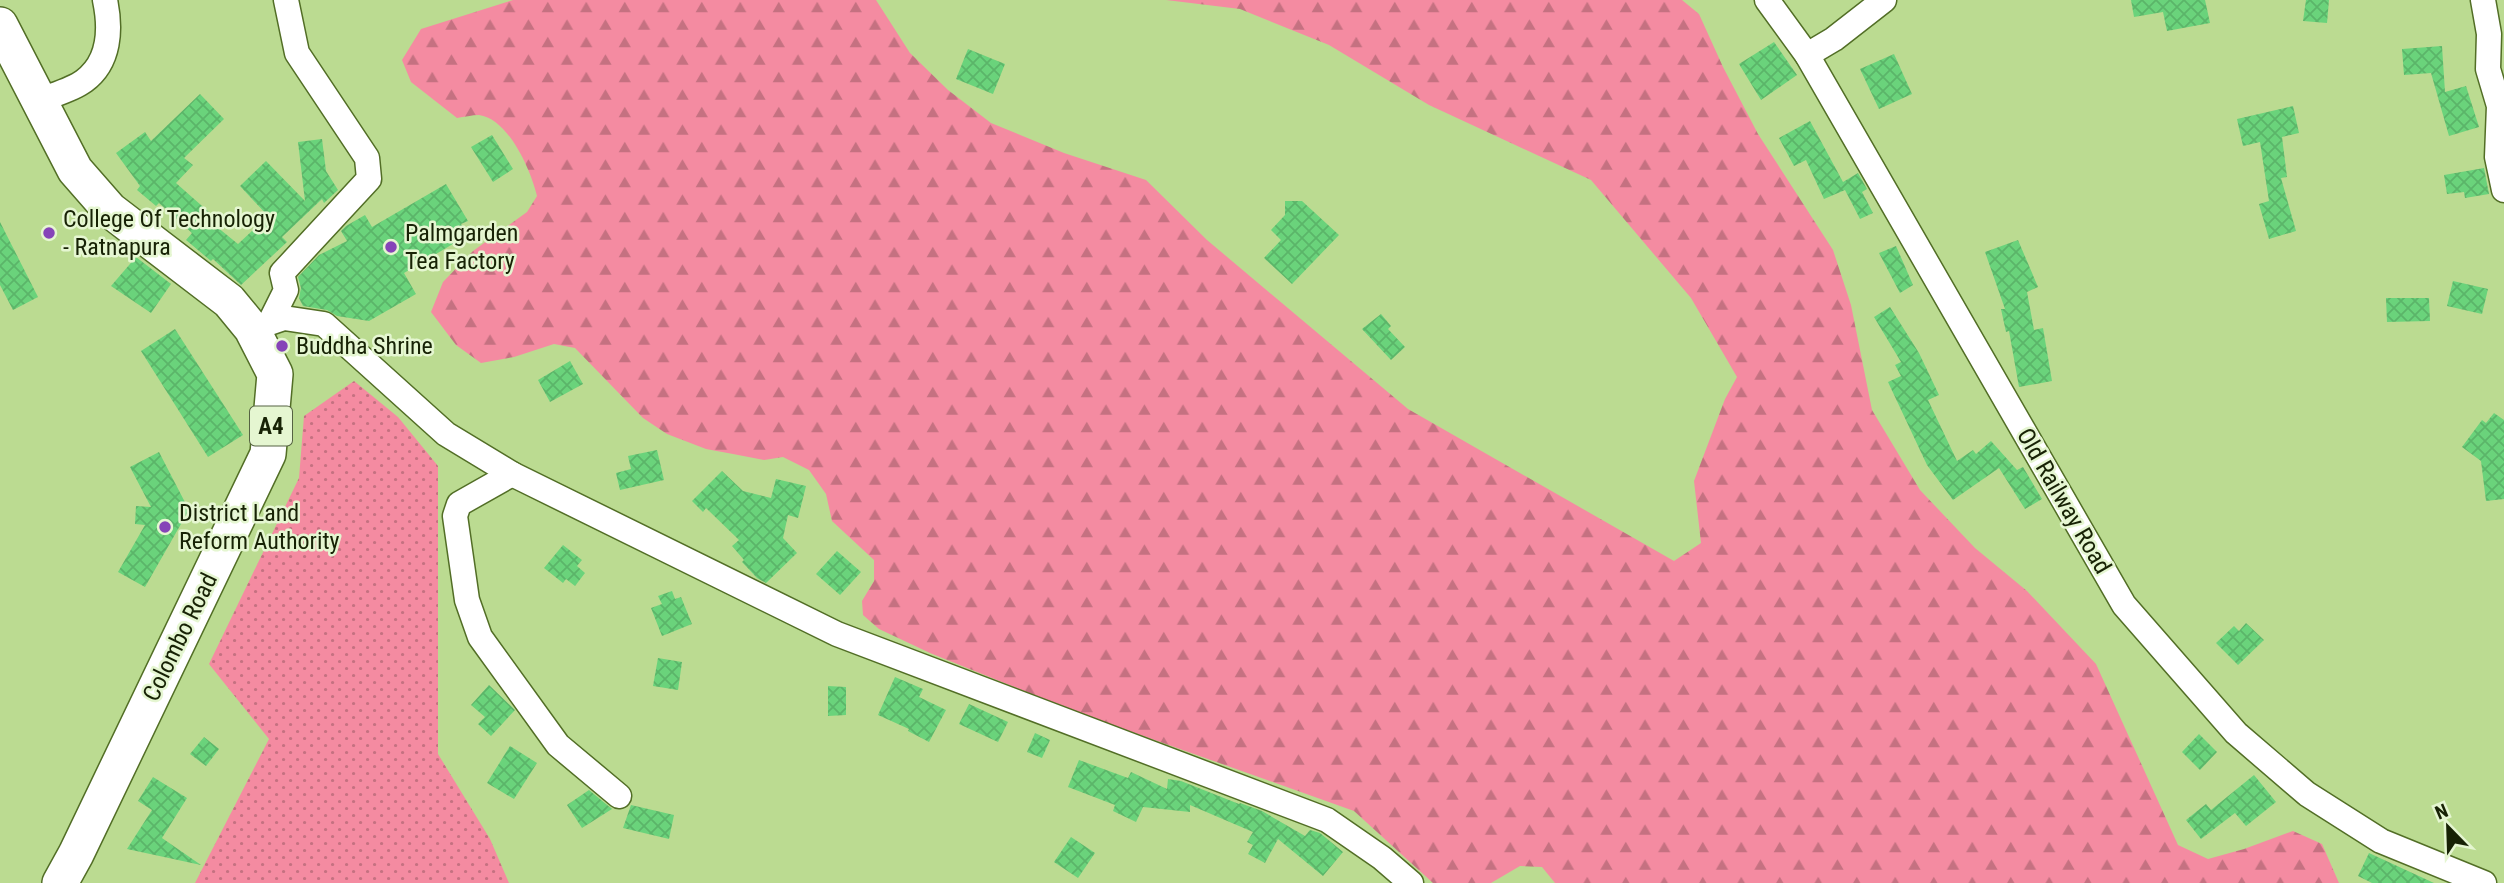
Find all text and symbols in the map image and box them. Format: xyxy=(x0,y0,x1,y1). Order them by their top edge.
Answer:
place label: College Of Technology - Ratnapura xyxy=(63,205,275,261)
place label: Palmgarden Tea Factory xyxy=(405,219,518,275)
marker: College Of Technology - Ratnapura xyxy=(41,225,57,241)
marker: Palmgarden Tea Factory xyxy=(383,239,399,255)
place label: Buddha Shrine xyxy=(296,332,433,360)
marker: Buddha Shrine xyxy=(274,338,290,354)
road number: A4 xyxy=(250,406,292,446)
street label: Old Railway Road xyxy=(2011,423,2117,579)
place label: District Land Reform Authority xyxy=(179,499,340,555)
marker: District Land Reform Authority xyxy=(157,519,173,535)
street label: Colombo Road xyxy=(137,568,223,706)
north arrow xyxy=(2413,792,2483,862)
text: N xyxy=(2432,799,2451,825)

